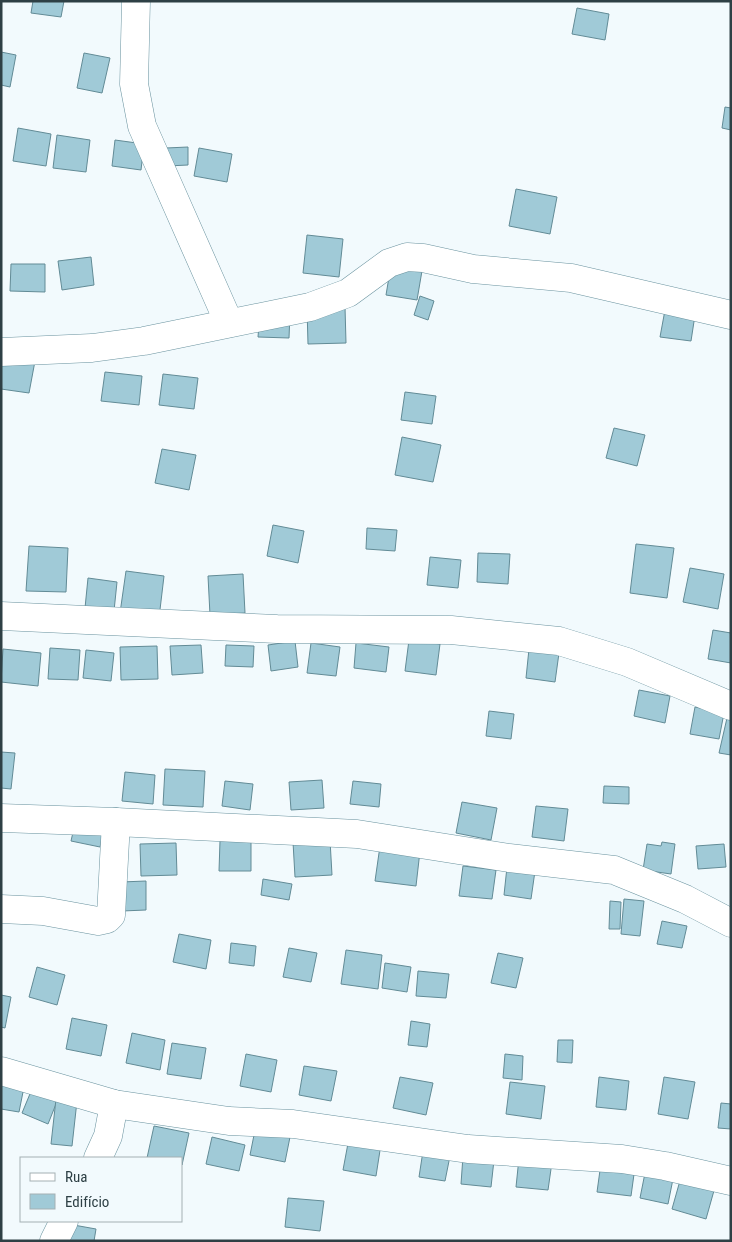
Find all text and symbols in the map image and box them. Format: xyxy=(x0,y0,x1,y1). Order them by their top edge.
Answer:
legend xyxy=(20,1157,182,1222)
text: Rua xyxy=(65,1168,87,1186)
text: Edifício xyxy=(65,1193,109,1211)

